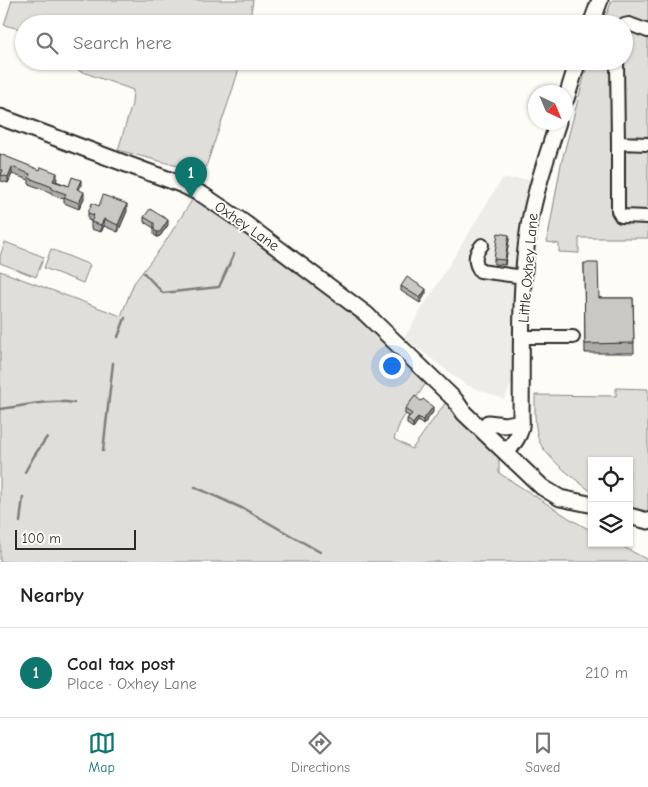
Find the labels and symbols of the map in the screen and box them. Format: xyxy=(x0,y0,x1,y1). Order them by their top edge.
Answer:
north arrow xyxy=(528,85,573,130)
pin: 1 xyxy=(175,157,207,198)
street label: Oxhey Lane xyxy=(211,197,283,255)
street label: Little Oxhey Lane xyxy=(514,212,542,324)
your location xyxy=(379,353,405,379)
scale bar xyxy=(15,527,136,550)

